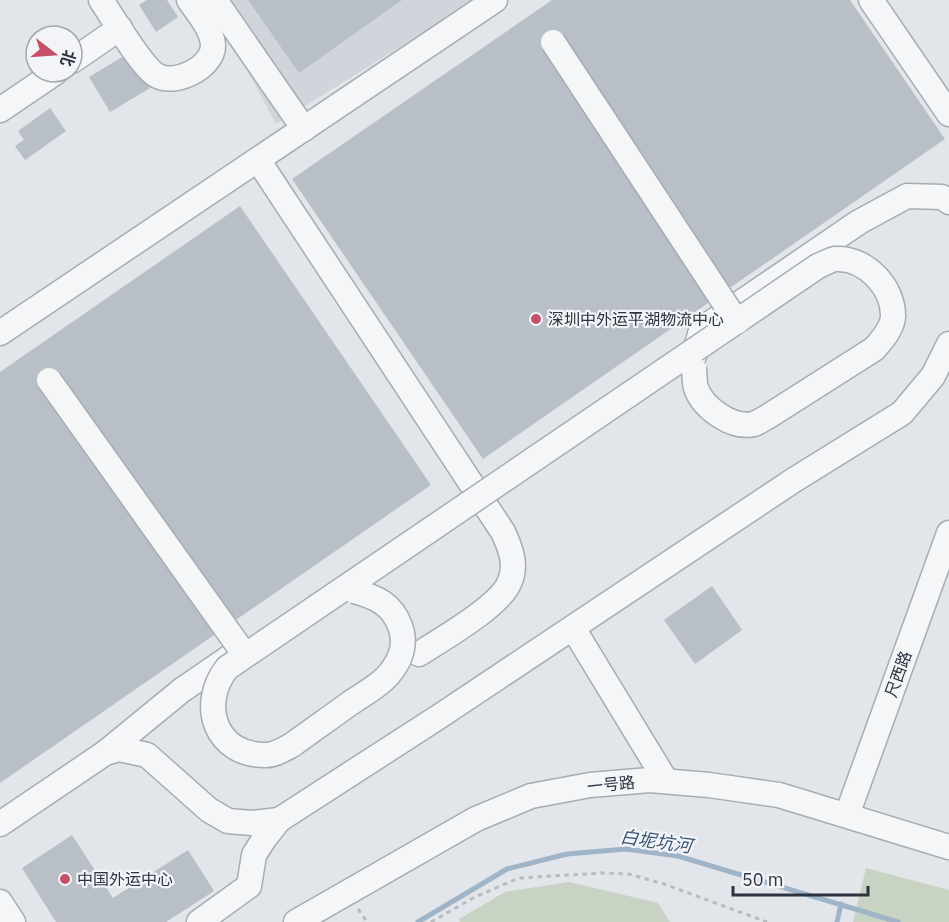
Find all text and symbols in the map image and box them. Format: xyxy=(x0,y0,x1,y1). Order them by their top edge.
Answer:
north arrow xyxy=(24,24,84,84)
text: 北 xyxy=(56,48,80,69)
place label: 深圳中外运平湖物流中心 xyxy=(548,309,724,329)
marker: 深圳中外运平湖物流中心 xyxy=(529,312,543,326)
street label: 尺西路 xyxy=(880,648,916,700)
street label: 一号路 xyxy=(586,772,636,796)
water label: 白坭坑河 xyxy=(619,825,696,858)
scale bar xyxy=(733,859,868,897)
text: 50 m xyxy=(742,868,784,891)
place label: 中国外运中心 xyxy=(77,869,173,889)
marker: 中国外运中心 xyxy=(58,872,72,886)

